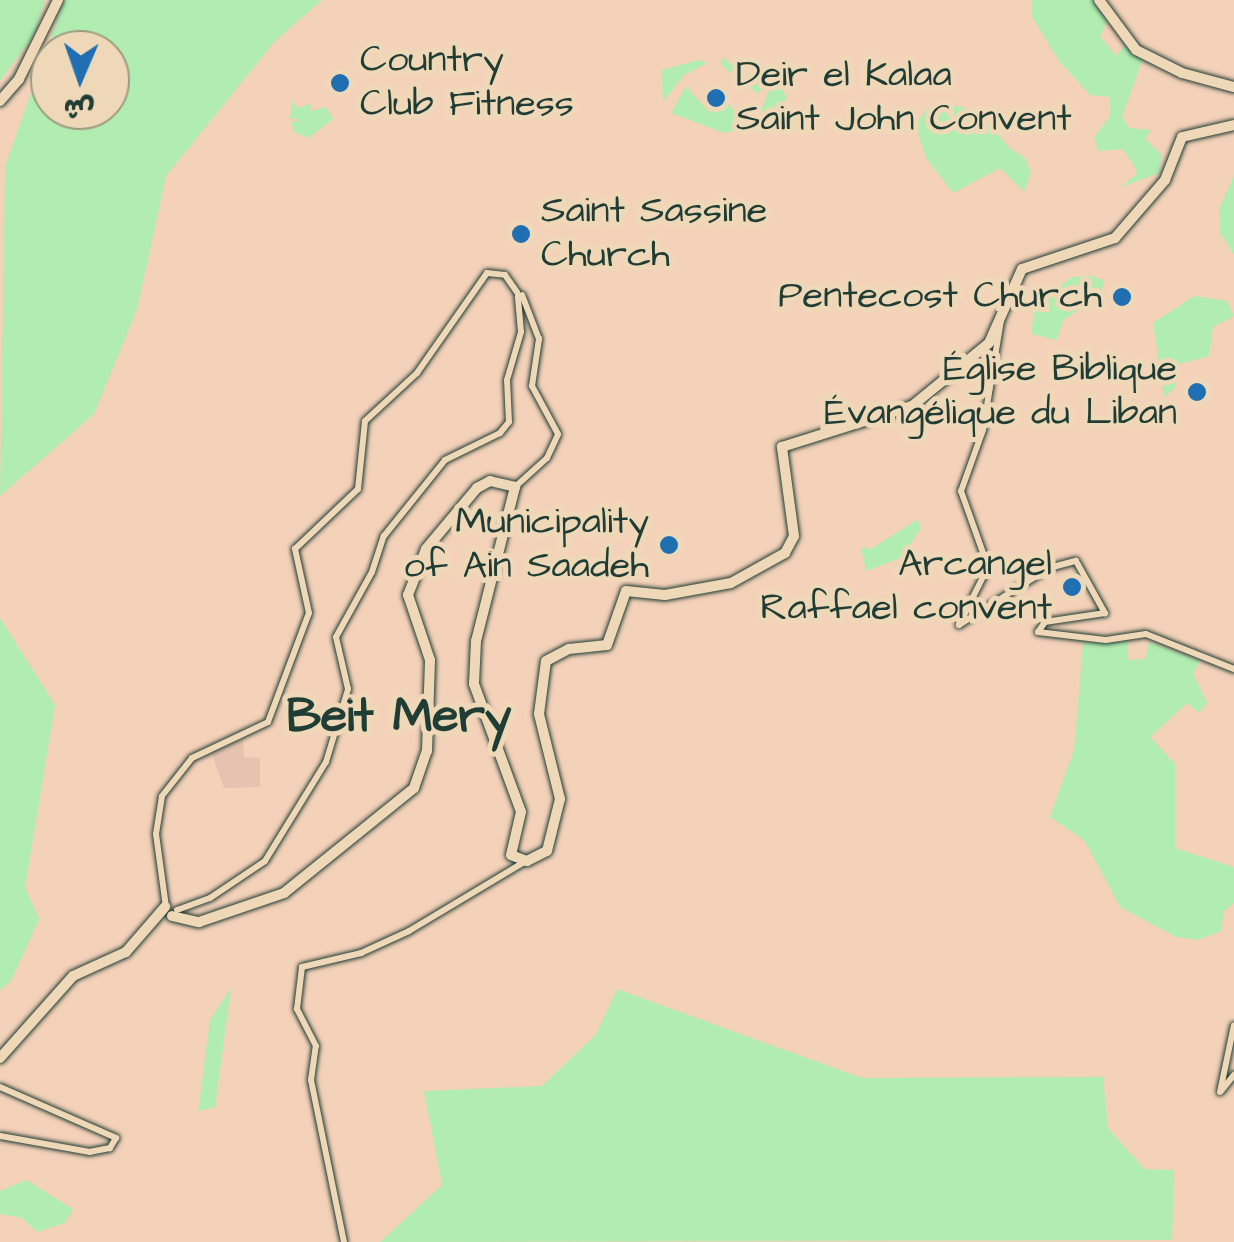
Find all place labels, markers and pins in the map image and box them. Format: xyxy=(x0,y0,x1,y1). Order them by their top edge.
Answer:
place label: Country Club Fitness xyxy=(360,38,574,127)
place label: Deir el Kalaa Saint John Convent xyxy=(736,53,1072,142)
marker: Country Club Fitness xyxy=(329,72,351,94)
marker: Deir el Kalaa Saint John Convent xyxy=(705,87,727,109)
place label: Saint Sassine Church xyxy=(541,189,767,278)
marker: Saint Sassine Church xyxy=(510,223,532,245)
place label: Pentecost Church xyxy=(778,274,1102,320)
marker: Pentecost Church xyxy=(1111,286,1133,308)
place label: Église Biblique Évangélique du Liban xyxy=(824,347,1177,436)
marker: Église Biblique Évangélique du Liban xyxy=(1186,381,1208,403)
place label: Municipality of Ain Saadeh xyxy=(404,500,649,590)
marker: Municipality of Ain Saadeh xyxy=(658,534,680,556)
place label: Arcangel Raffael convent xyxy=(760,542,1052,632)
marker: Arcangel Raffael convent xyxy=(1061,576,1083,598)

